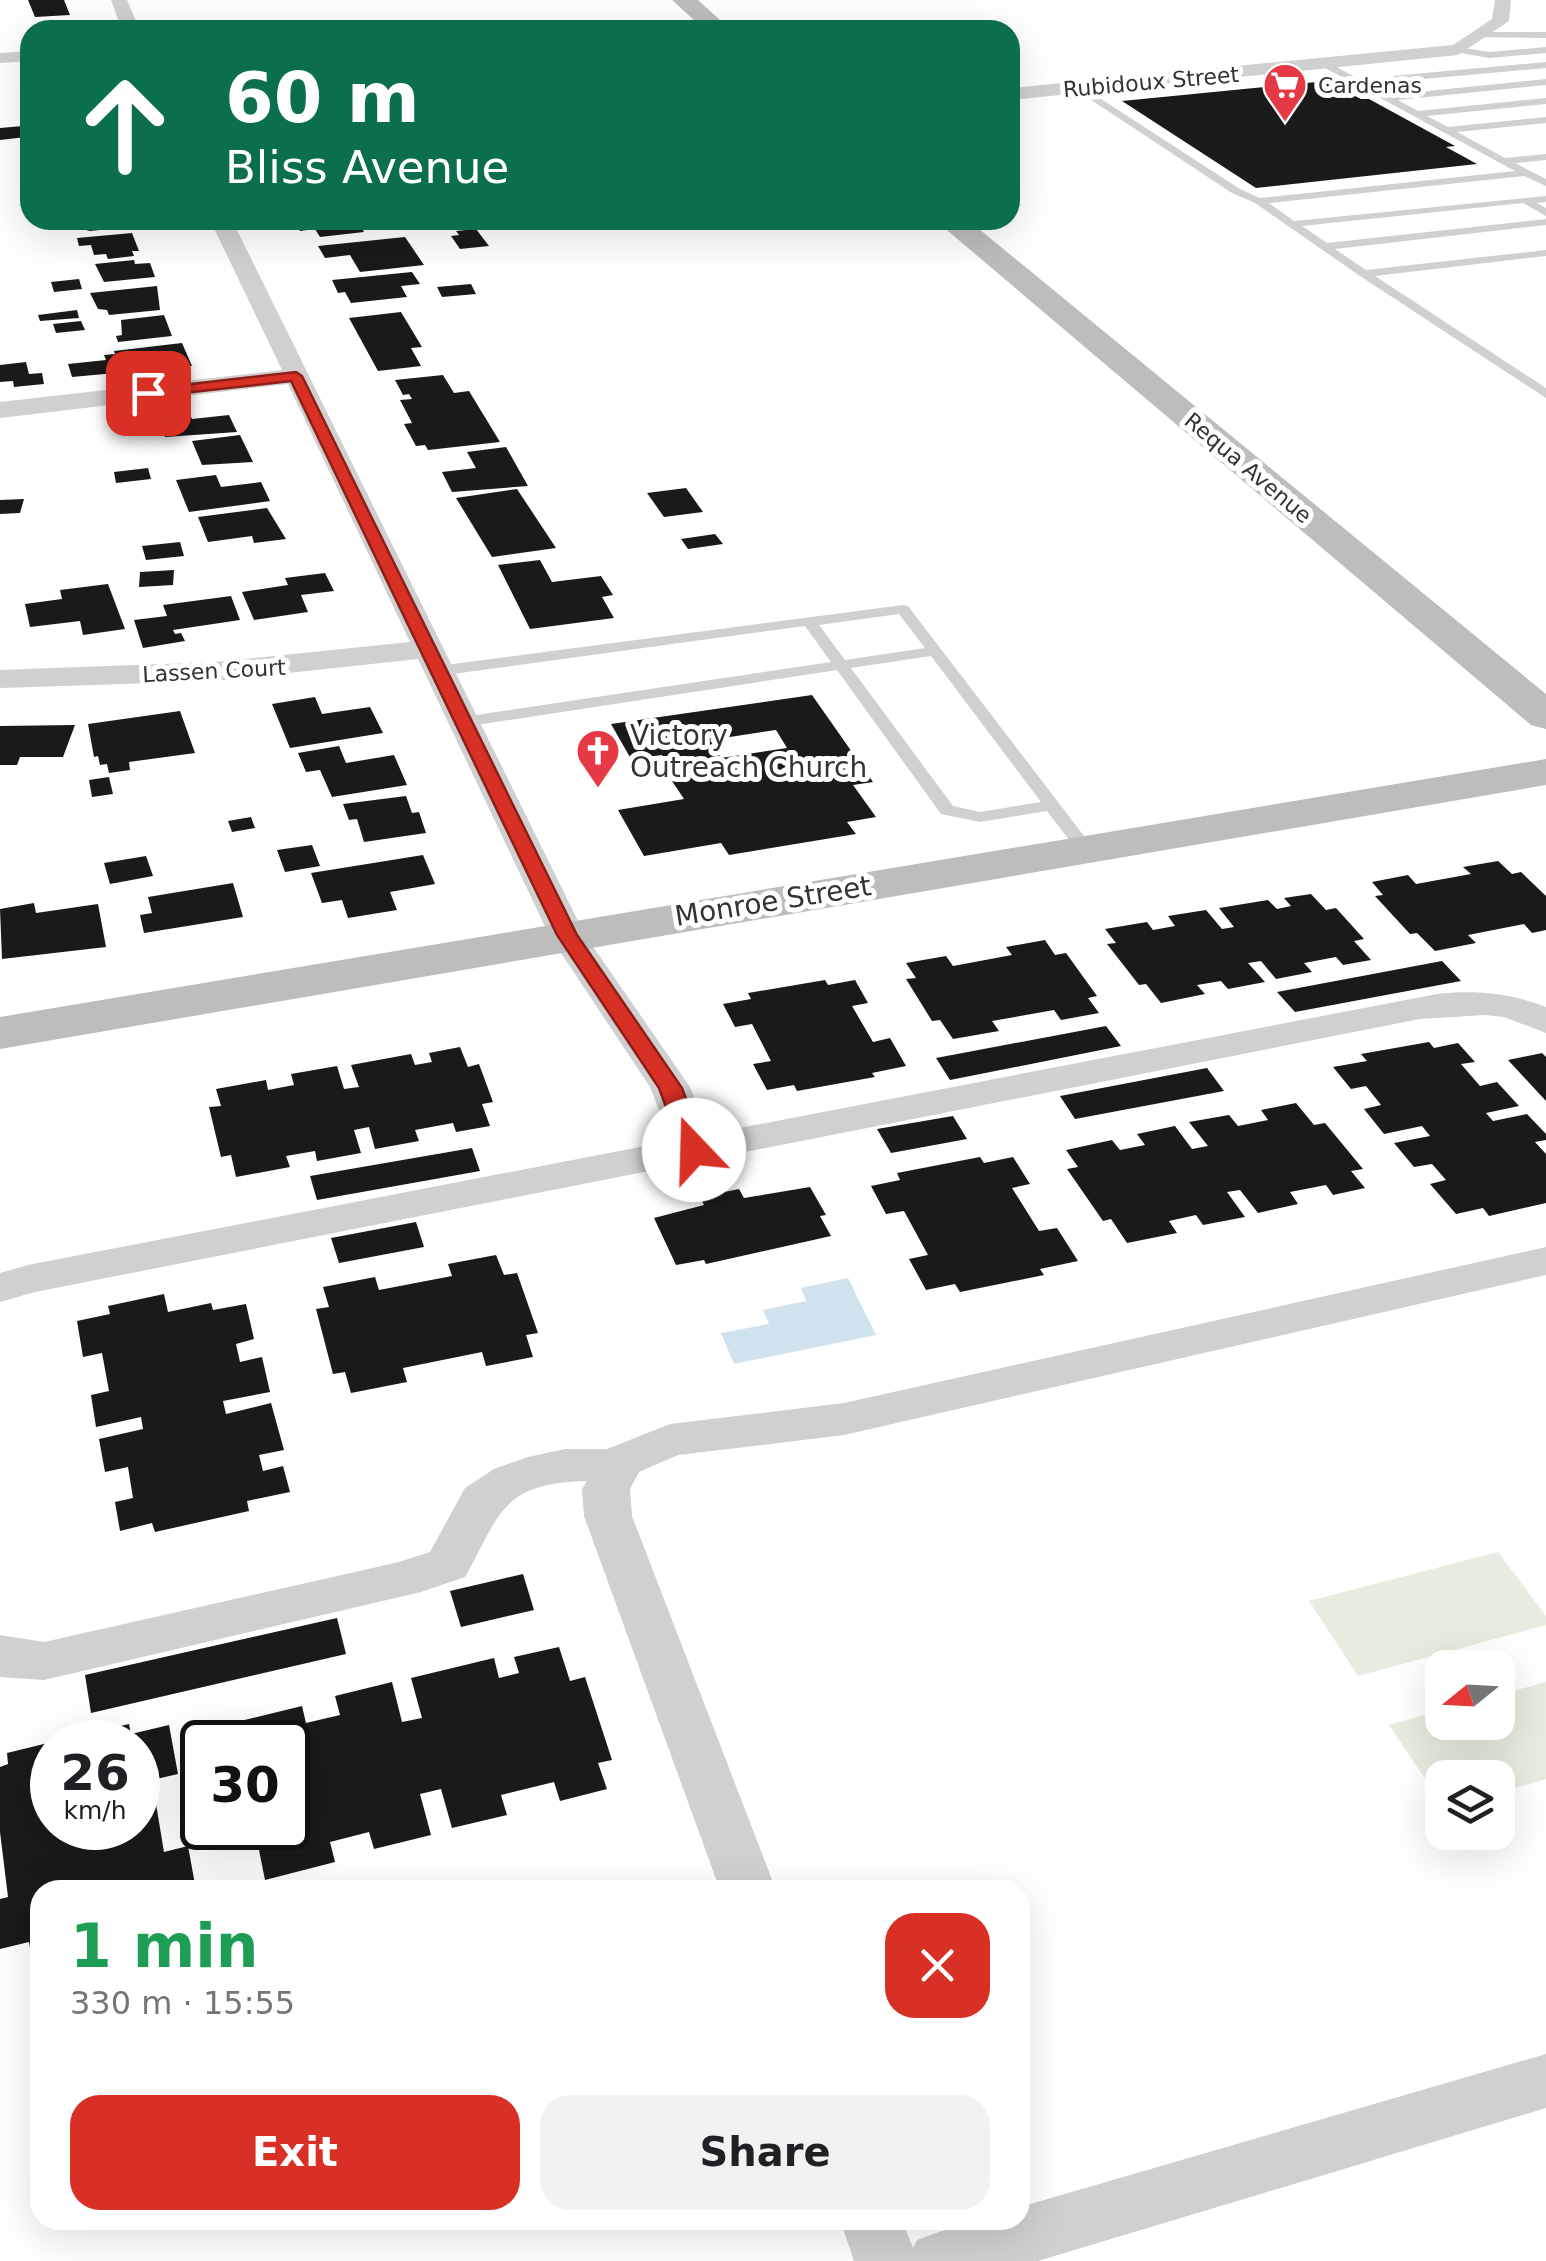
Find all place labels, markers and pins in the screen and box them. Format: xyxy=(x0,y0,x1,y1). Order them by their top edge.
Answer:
supermarket icon: Cardenas xyxy=(1262,62,1308,123)
place label: Cardenas xyxy=(1318,73,1422,98)
pin xyxy=(106,351,191,436)
place label: Victory Outreach Church xyxy=(630,719,867,784)
church icon: Victory Outreach Church xyxy=(575,728,621,789)

